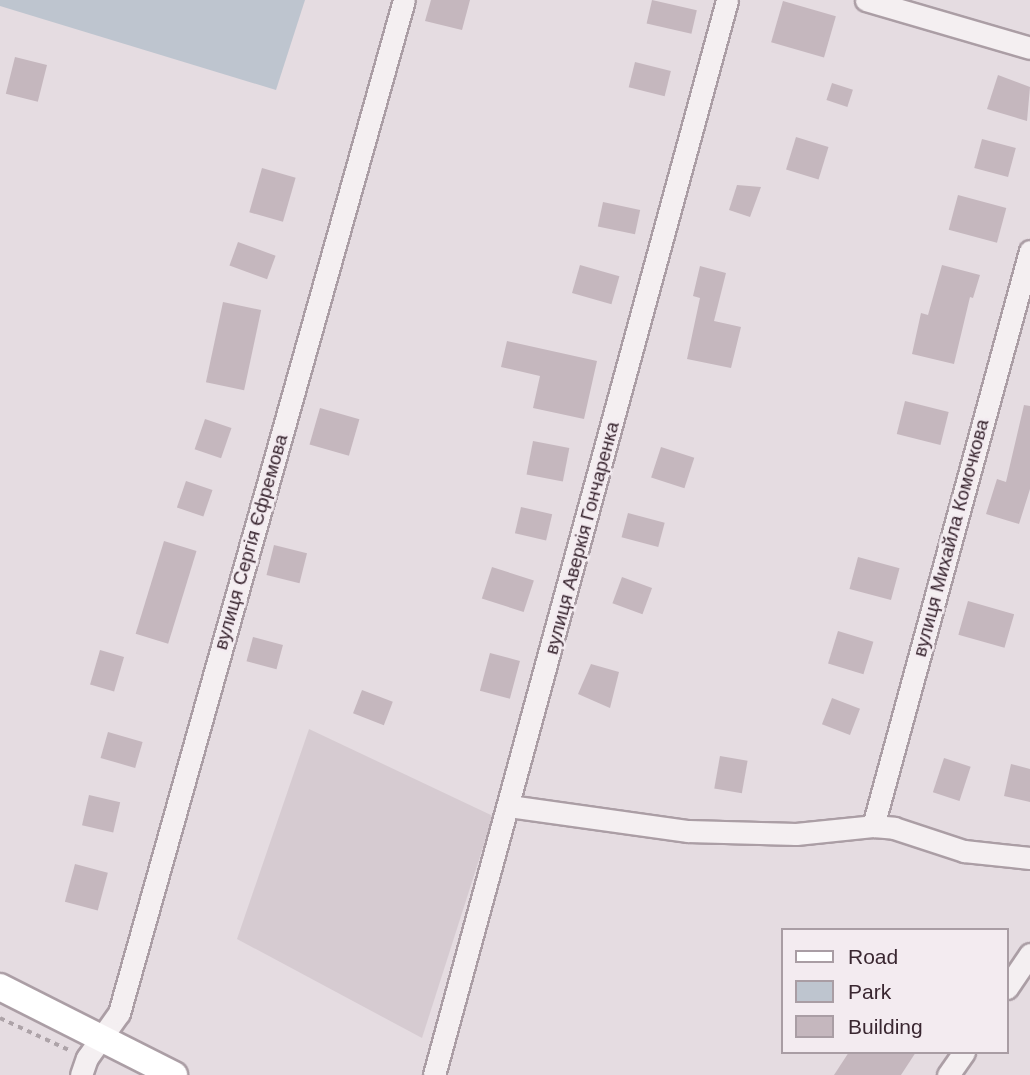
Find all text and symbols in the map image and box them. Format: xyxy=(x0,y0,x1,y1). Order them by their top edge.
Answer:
street label: вулиця Михайла Комочкова xyxy=(908,417,994,659)
street label: вулиця Аверкія Гончаренка xyxy=(540,419,624,657)
street label: вулиця Сергія Єфремова xyxy=(209,432,293,652)
legend xyxy=(782,928,1009,1054)
text: Road xyxy=(848,945,898,968)
text: Park xyxy=(848,980,891,1003)
text: Building xyxy=(848,1015,923,1038)

